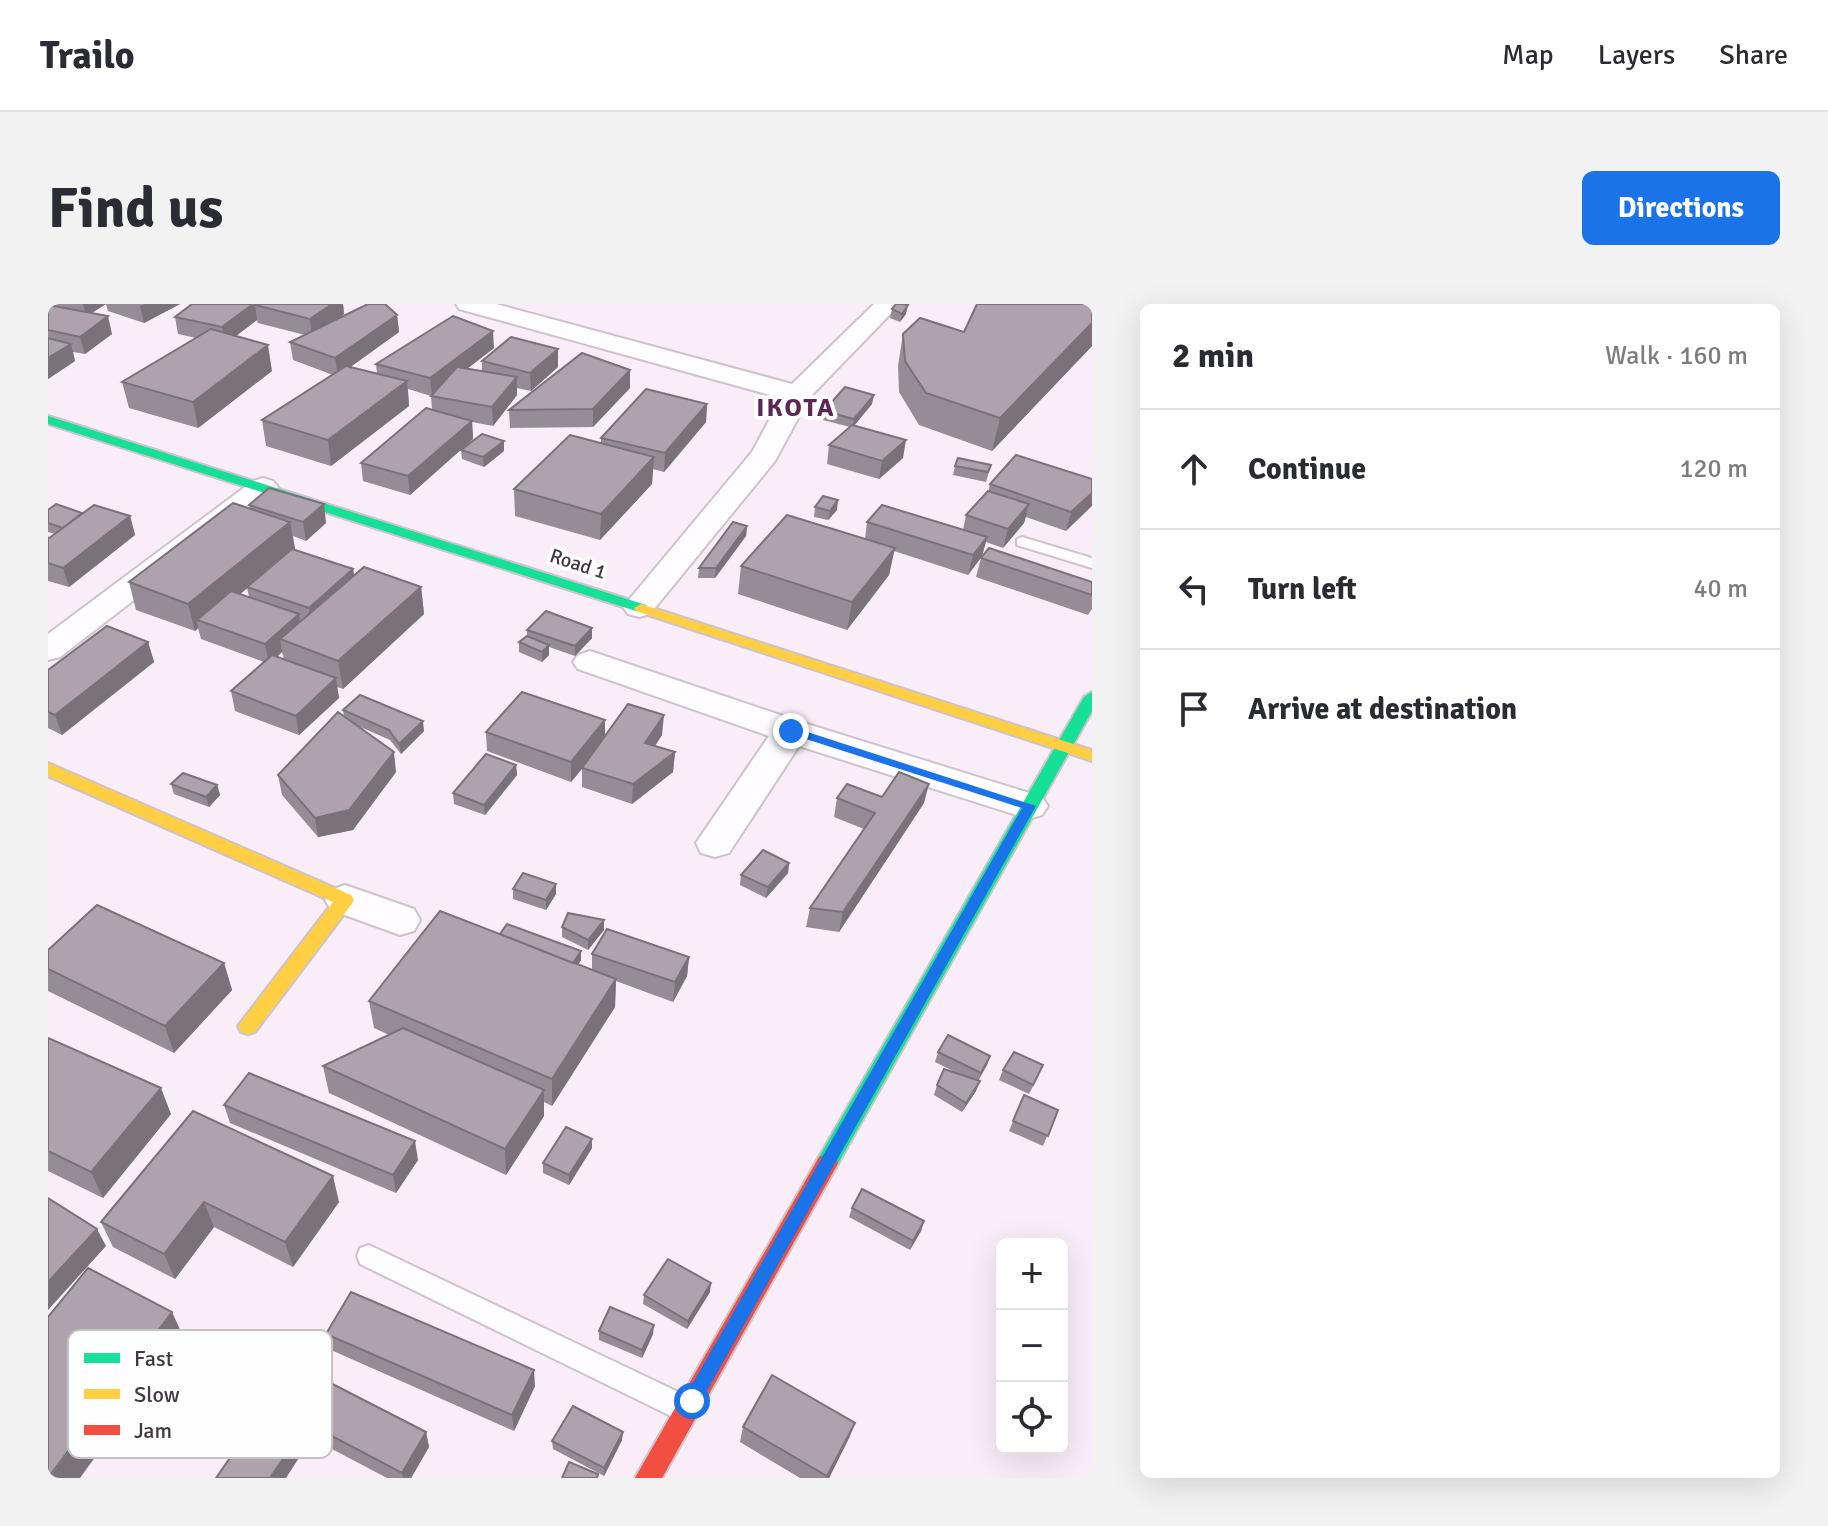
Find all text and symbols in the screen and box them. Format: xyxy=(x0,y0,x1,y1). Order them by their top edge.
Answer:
text: Trailo xyxy=(40,32,135,79)
text: Map xyxy=(1502,38,1554,72)
text: Layers xyxy=(1598,38,1675,72)
text: Share xyxy=(1719,38,1788,72)
button: Directions xyxy=(1582,171,1780,245)
text: Find us xyxy=(48,174,223,243)
text: 2 min xyxy=(1172,335,1254,377)
text: Walk · 160 m xyxy=(1605,340,1748,372)
district label: IKOTA xyxy=(756,392,836,424)
icon: ahead xyxy=(1172,447,1216,491)
text: Continue xyxy=(1248,451,1366,488)
text: 120 m xyxy=(1679,453,1748,485)
street label: Road 1 xyxy=(547,543,609,585)
icon: left xyxy=(1172,567,1216,611)
text: Turn left xyxy=(1248,571,1357,608)
text: 40 m xyxy=(1693,573,1748,605)
icon: arrive xyxy=(1172,687,1216,731)
text: Arrive at destination xyxy=(1248,691,1517,728)
route end xyxy=(773,713,809,749)
map controls xyxy=(996,1238,1068,1454)
button: + xyxy=(996,1238,1068,1310)
button: − xyxy=(996,1310,1068,1382)
legend xyxy=(68,1330,332,1458)
text: Fast xyxy=(134,1345,174,1372)
text: Slow xyxy=(134,1381,180,1408)
button: locate xyxy=(996,1382,1068,1454)
route start xyxy=(674,1383,710,1419)
text: Jam xyxy=(134,1417,172,1444)

